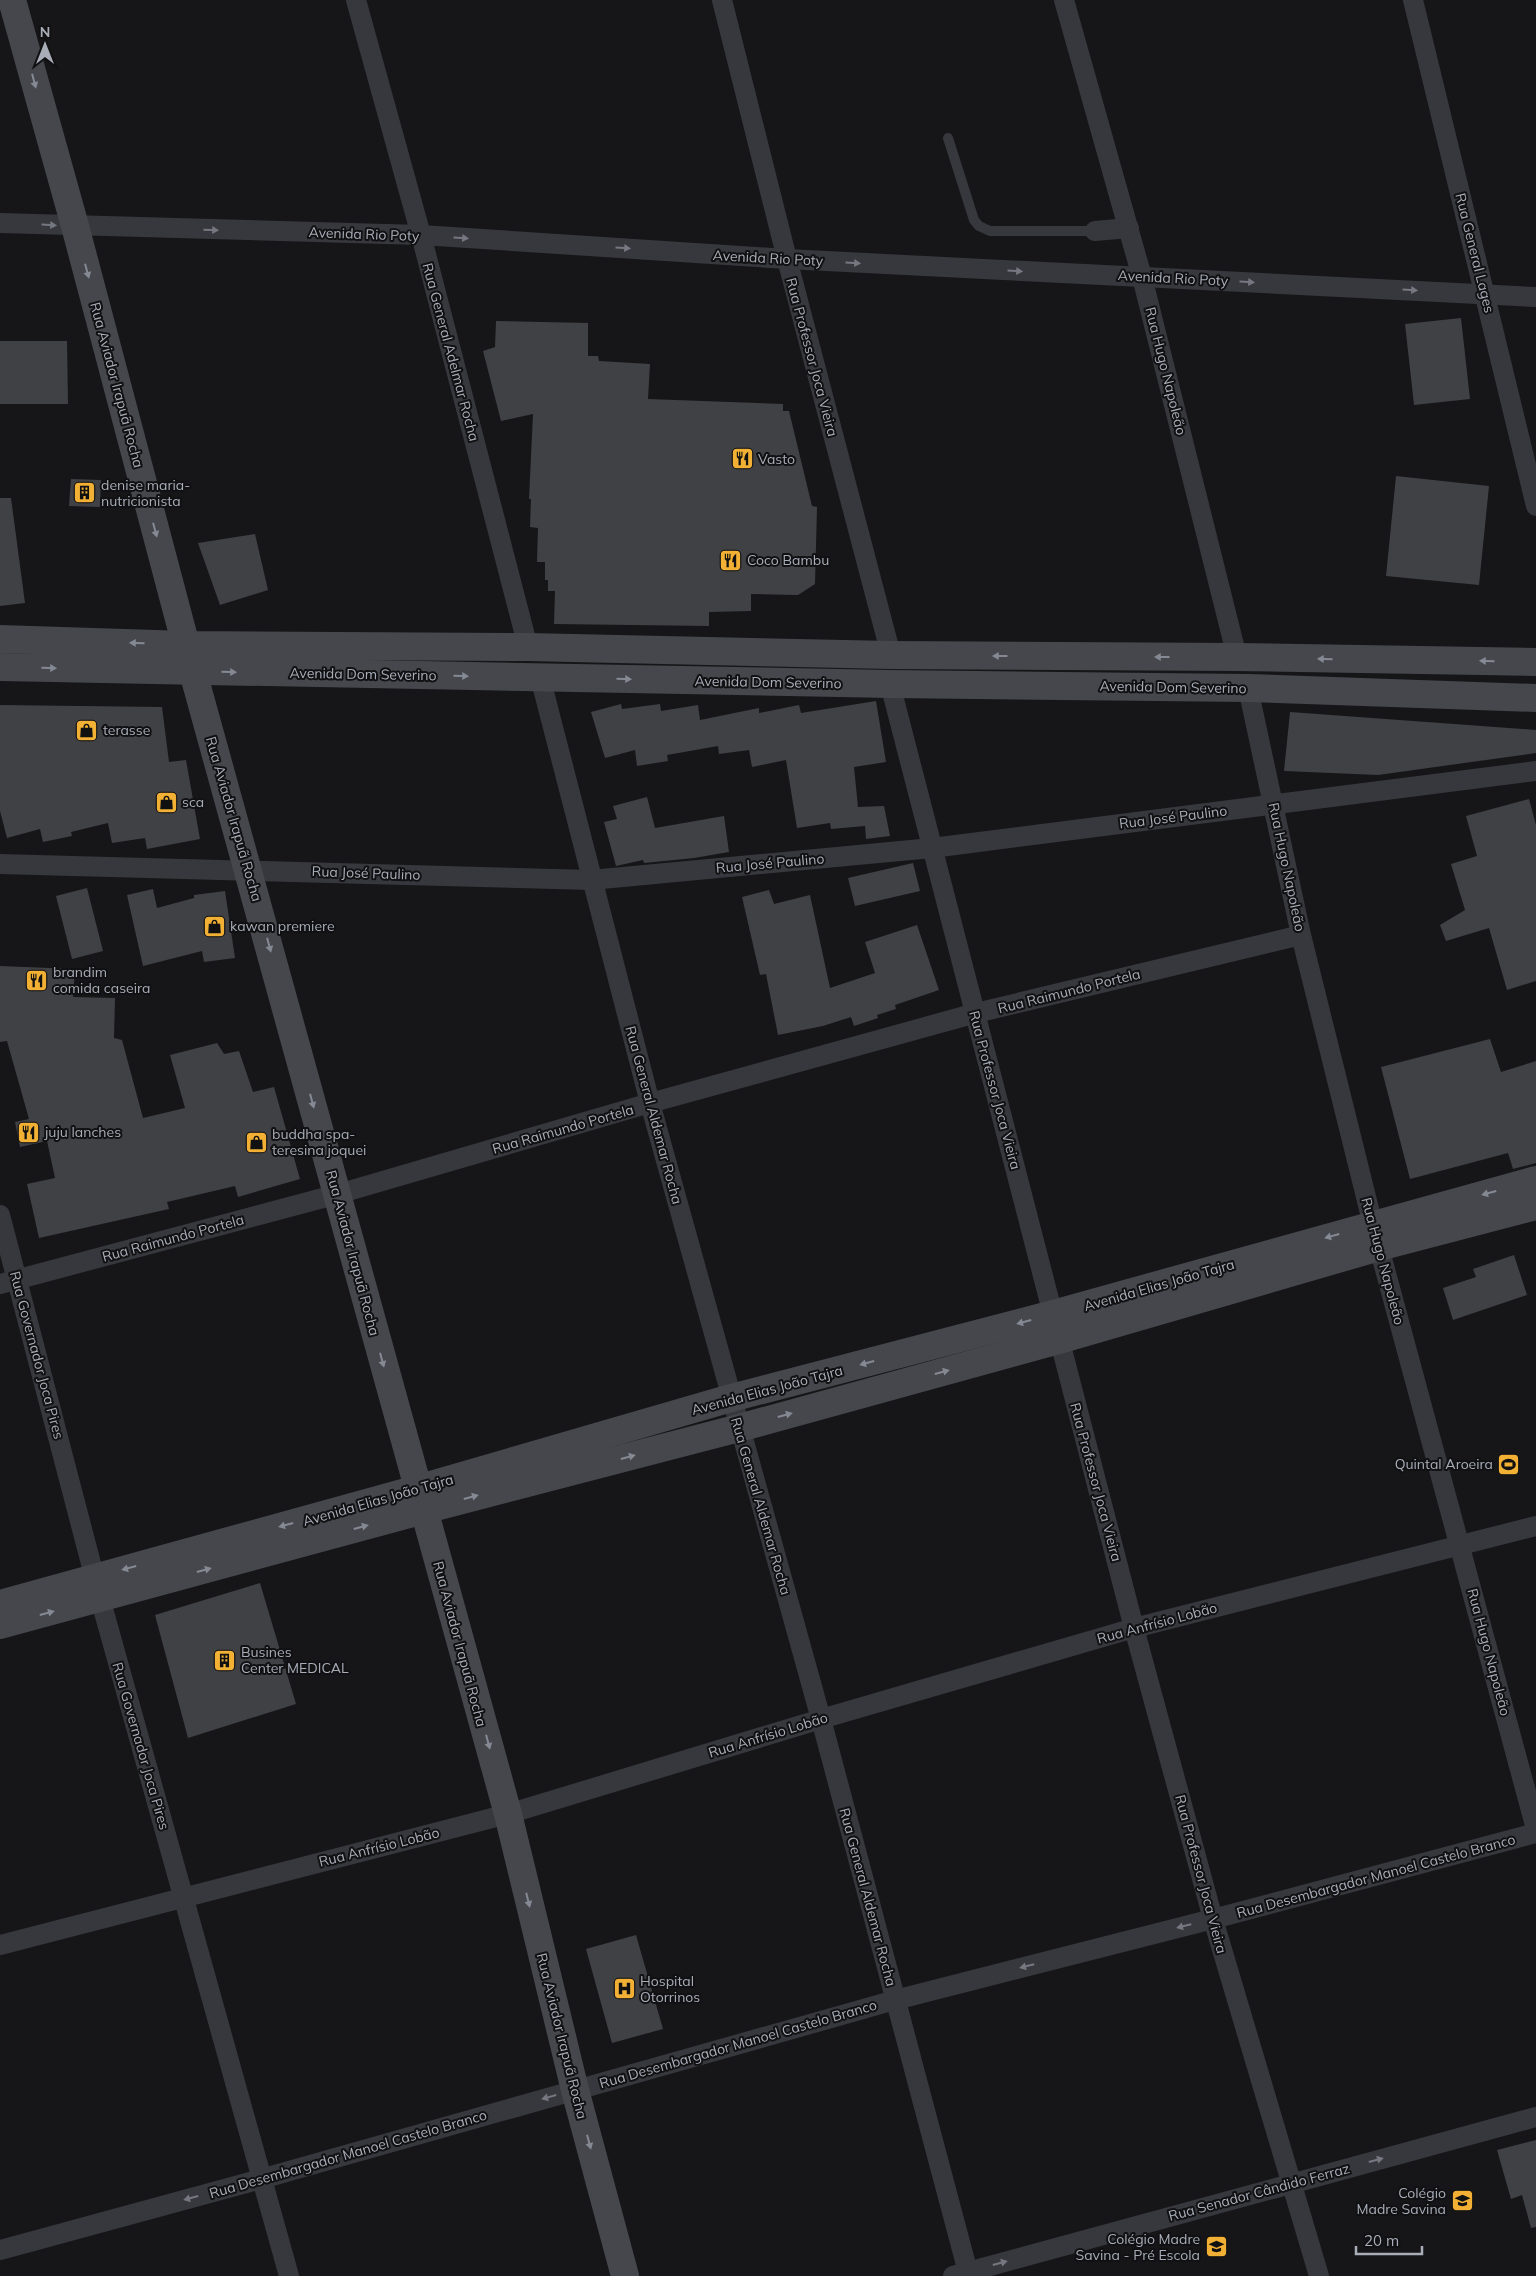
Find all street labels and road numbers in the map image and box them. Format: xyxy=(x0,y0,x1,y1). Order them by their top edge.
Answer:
street label: Rua General Lages xyxy=(1451,191,1499,315)
street label: Avenida Rio Poty xyxy=(308,223,420,245)
street label: Avenida Rio Poty xyxy=(712,246,824,270)
street label: Rua General Adelmar Rocha xyxy=(419,261,483,443)
street label: Avenida Rio Poty xyxy=(1117,266,1229,290)
street label: Rua Professor Joca Vieira xyxy=(782,276,842,438)
street label: Rua Aviador Irapuã Rocha xyxy=(86,300,148,470)
street label: Rua Hugo Napoleão xyxy=(1141,305,1191,437)
street label: Avenida Dom Severino xyxy=(289,664,437,684)
street label: Avenida Dom Severino xyxy=(694,672,842,692)
street label: Avenida Dom Severino xyxy=(1099,677,1247,697)
street label: Rua Aviador Irapuã Rocha xyxy=(202,734,266,904)
street label: Rua José Paulino xyxy=(1118,801,1228,833)
street label: Rua Hugo Napoleão xyxy=(1265,801,1309,933)
street label: Rua José Paulino xyxy=(715,849,825,877)
street label: Rua José Paulino xyxy=(311,862,421,884)
street label: Rua Raimundo Portela xyxy=(996,965,1142,1017)
street label: Rua Professor Joca Vieira xyxy=(965,1009,1025,1171)
street label: Rua General Aldemar Rocha xyxy=(621,1024,687,1206)
street label: Rua Raimundo Portela xyxy=(490,1100,636,1158)
street label: Rua Aviador Irapuã Rocha xyxy=(322,1168,384,1338)
street label: Rua Hugo Napoleão xyxy=(1357,1195,1409,1327)
street label: Rua Raimundo Portela xyxy=(100,1210,246,1266)
street label: Avenida Elias João Tajra xyxy=(1082,1255,1236,1315)
street label: Rua Governador Joca Pires xyxy=(6,1269,68,1441)
street label: Avenida Elias João Tajra xyxy=(689,1361,845,1419)
street label: Rua Professor Joca Vieira xyxy=(1066,1401,1126,1563)
street label: Rua General Aldemar Rocha xyxy=(727,1415,795,1597)
street label: Avenida Elias João Tajra xyxy=(301,1470,455,1530)
street label: Rua Aviador Irapuã Rocha xyxy=(429,1559,491,1729)
street label: Rua Hugo Napoleão xyxy=(1463,1586,1515,1718)
street label: Rua Anfrísio Lobão xyxy=(1095,1598,1219,1648)
street label: Rua Governador Joca Pires xyxy=(108,1660,174,1832)
street label: Rua Anfrísio Lobão xyxy=(706,1708,830,1762)
street label: Rua Professor Joca Vieira xyxy=(1171,1793,1231,1955)
street label: Rua General Aldemar Rocha xyxy=(835,1806,901,1988)
street label: Rua Anfrísio Lobão xyxy=(317,1823,441,1871)
street label: Rua Desembargador Manoel Castelo Branco xyxy=(1235,1830,1517,1922)
street label: Rua Aviador Irapuã Rocha xyxy=(533,1951,591,2121)
street label: Rua Desembargador Manoel Castelo Branco xyxy=(597,1996,879,2092)
street label: Rua Desembargador Manoel Castelo Branco xyxy=(207,2106,489,2202)
street label: Rua Senador Cândido Ferraz xyxy=(1166,2159,1352,2225)

